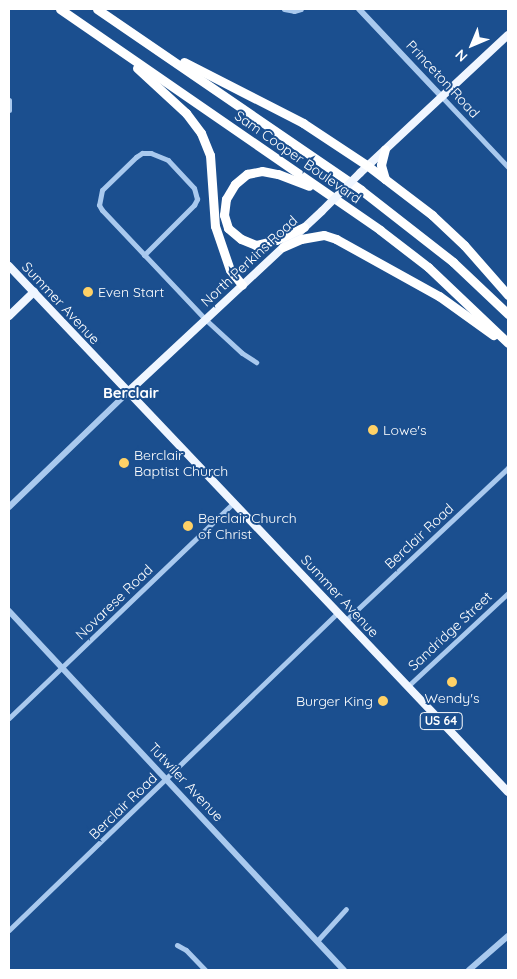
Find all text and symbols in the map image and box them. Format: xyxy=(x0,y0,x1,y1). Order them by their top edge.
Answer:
north arrow xyxy=(447,20,497,70)
street label: Princeton Road xyxy=(403,37,483,121)
text: N xyxy=(451,46,471,66)
street label: Sam Cooper Boulevard xyxy=(232,107,364,207)
street label: North Perkins Road xyxy=(197,212,301,310)
street label: Summer Avenue xyxy=(19,258,103,348)
place label: Even Start xyxy=(98,284,164,300)
marker: Even Start xyxy=(82,286,94,298)
district label: Berclair xyxy=(103,384,159,402)
place label: Lowe's xyxy=(383,422,427,438)
marker: Lowe's xyxy=(367,424,379,436)
place label: Berclair Baptist Church xyxy=(134,447,228,480)
marker: Berclair Baptist Church xyxy=(118,457,130,469)
street label: Berclair Road xyxy=(381,500,457,572)
place label: Berclair Church of Christ xyxy=(198,510,297,542)
marker: Berclair Church of Christ xyxy=(182,520,194,532)
street label: Summer Avenue xyxy=(298,551,382,641)
street label: Novarese Road xyxy=(72,561,156,643)
street label: Sandridge Street xyxy=(405,588,495,674)
marker: Wendy's xyxy=(446,676,458,688)
place label: Wendy's xyxy=(424,690,480,706)
place label: Burger King xyxy=(296,693,373,709)
marker: Burger King xyxy=(377,695,389,707)
road number: US 64 xyxy=(418,711,464,730)
street label: Tutwiler Avenue xyxy=(145,739,227,825)
street label: Berclair Road xyxy=(86,769,160,843)

